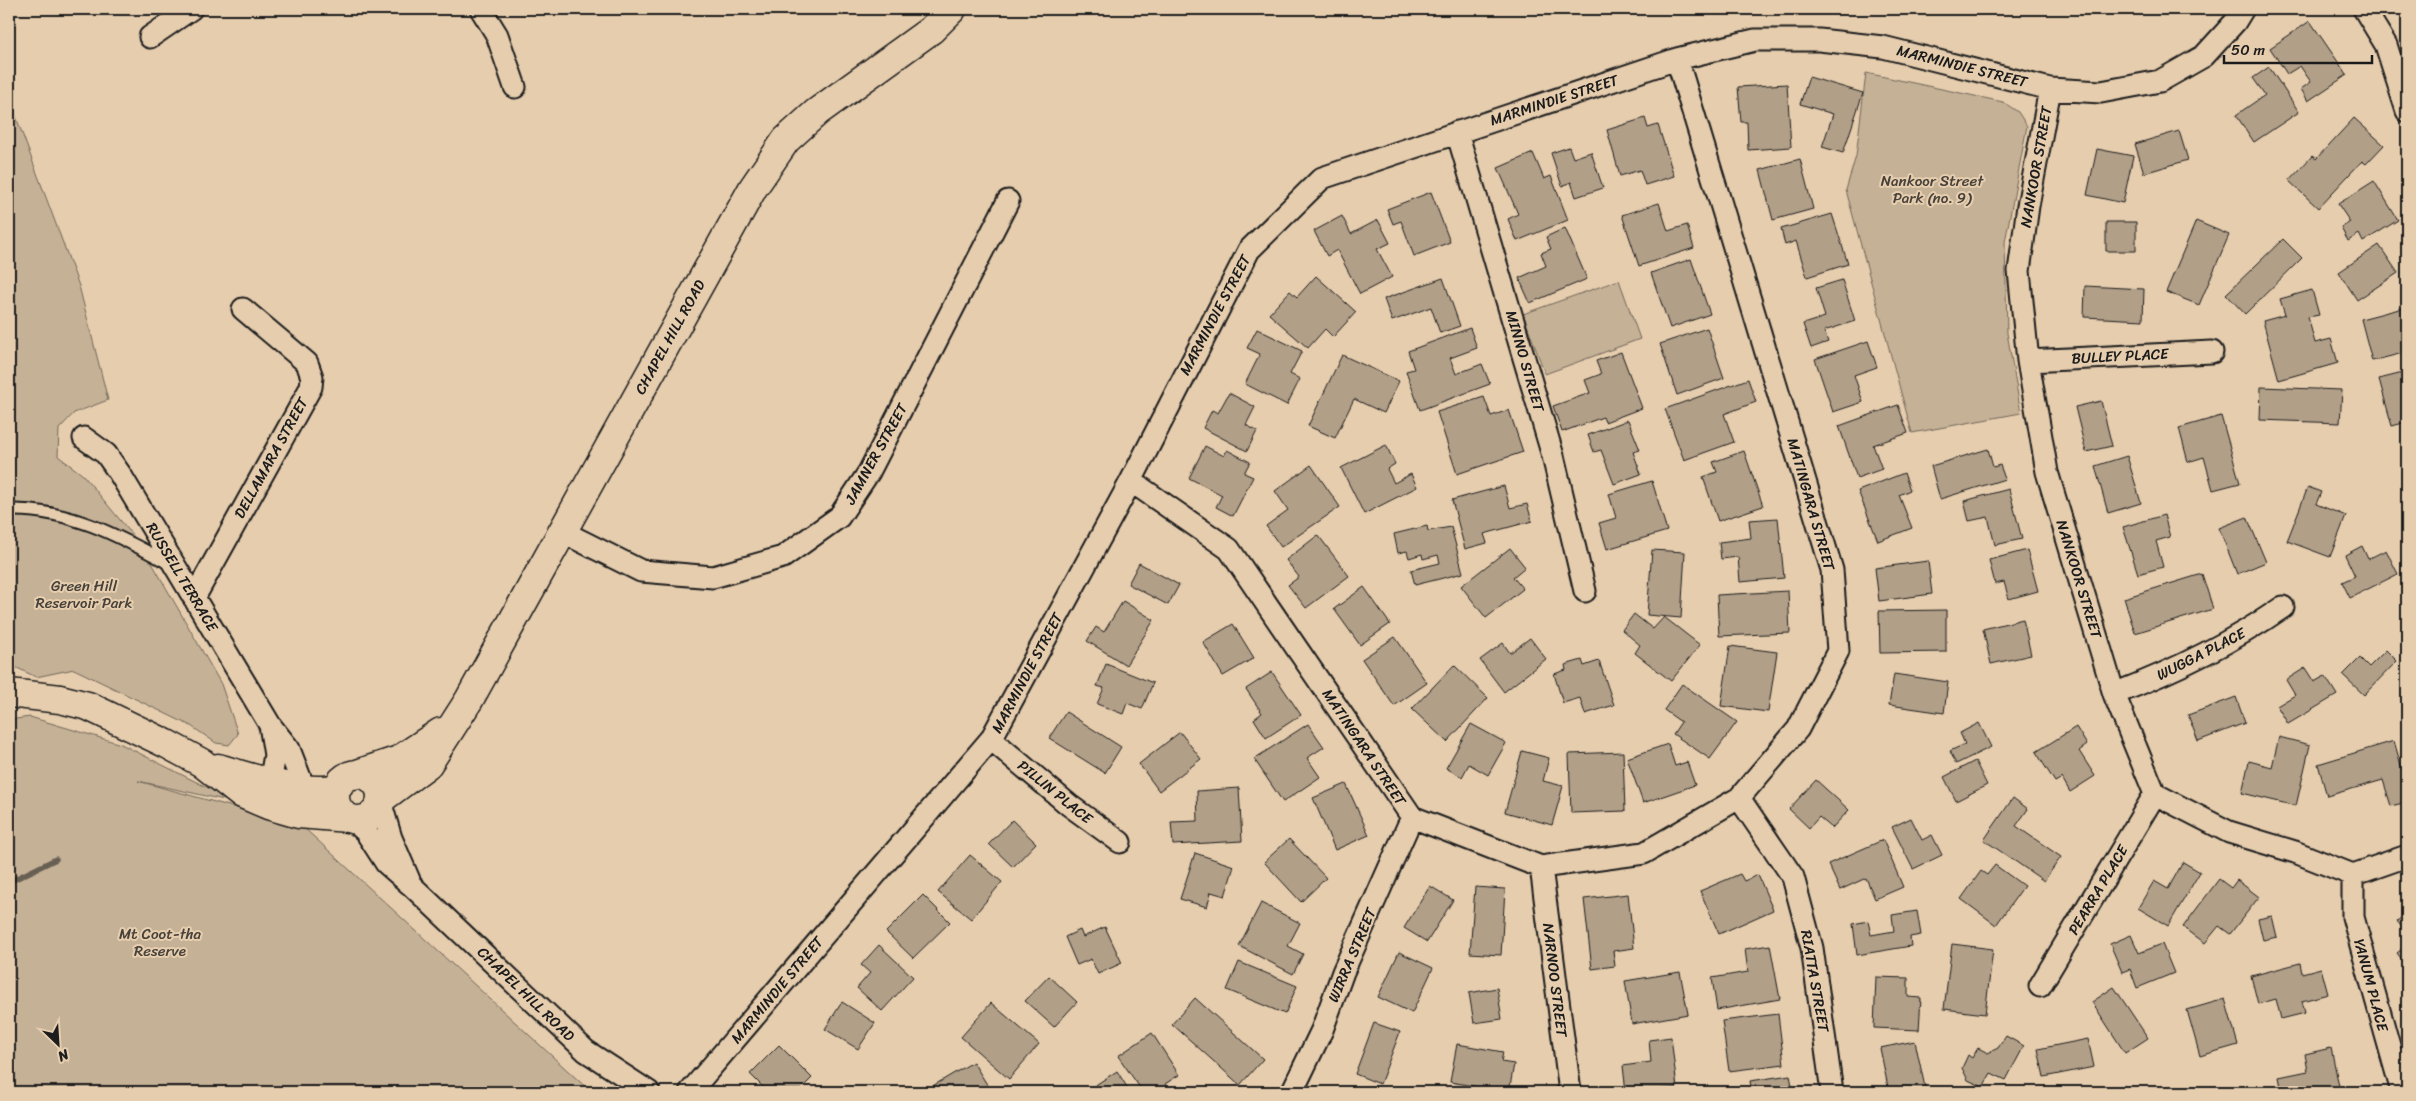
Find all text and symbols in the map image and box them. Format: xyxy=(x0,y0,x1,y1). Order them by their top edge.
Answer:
scale bar xyxy=(2224,32,2371,64)
street label: MARMINDIE STREET xyxy=(1894,37,2032,95)
text: 50 m xyxy=(2231,37,2266,63)
street label: MARMINDIE STREET xyxy=(1486,67,1623,133)
street label: NANKOOR STREET xyxy=(2013,103,2060,230)
park label: Nankoor Street Park (no. 9) xyxy=(1881,168,1984,211)
street label: MARMINDIE STREET xyxy=(1172,249,1259,380)
street label: CHAPEL HILL ROAD xyxy=(628,275,712,399)
street label: MINNO STREET xyxy=(1498,307,1552,416)
street label: BULLEY PLACE xyxy=(2071,340,2171,372)
street label: DELLAMARA STREET xyxy=(227,391,316,523)
street label: JAMNER STREET xyxy=(837,398,915,510)
street label: MATINGARA STREET xyxy=(1780,435,1843,575)
street label: NANKOOR STREET xyxy=(2049,516,2110,643)
street label: RUSSELL TERRACE xyxy=(139,517,226,638)
park label: Green Hill Reservoir Park xyxy=(36,573,132,616)
street label: MARMINDIE STREET xyxy=(984,607,1071,738)
street label: WUGGA PLACE xyxy=(2152,620,2252,688)
street label: MATINGARA STREET xyxy=(1315,683,1414,812)
street label: PILLIN PLACE xyxy=(1011,753,1100,832)
street label: PEARRA PLACE xyxy=(2061,838,2136,940)
street label: WIRRA STREET xyxy=(1320,902,1384,1006)
park label: Mt Coot-tha Reserve xyxy=(119,921,202,964)
street label: NARNOO STREET xyxy=(1535,922,1575,1040)
street label: RIATTA STREET xyxy=(1793,928,1837,1036)
street label: MARMINDIE STREET xyxy=(724,929,831,1050)
street label: YANUM PLACE xyxy=(2346,936,2396,1036)
street label: CHAPEL HILL ROAD xyxy=(471,940,581,1048)
north arrow xyxy=(32,1018,82,1068)
text: N xyxy=(53,1042,74,1069)

